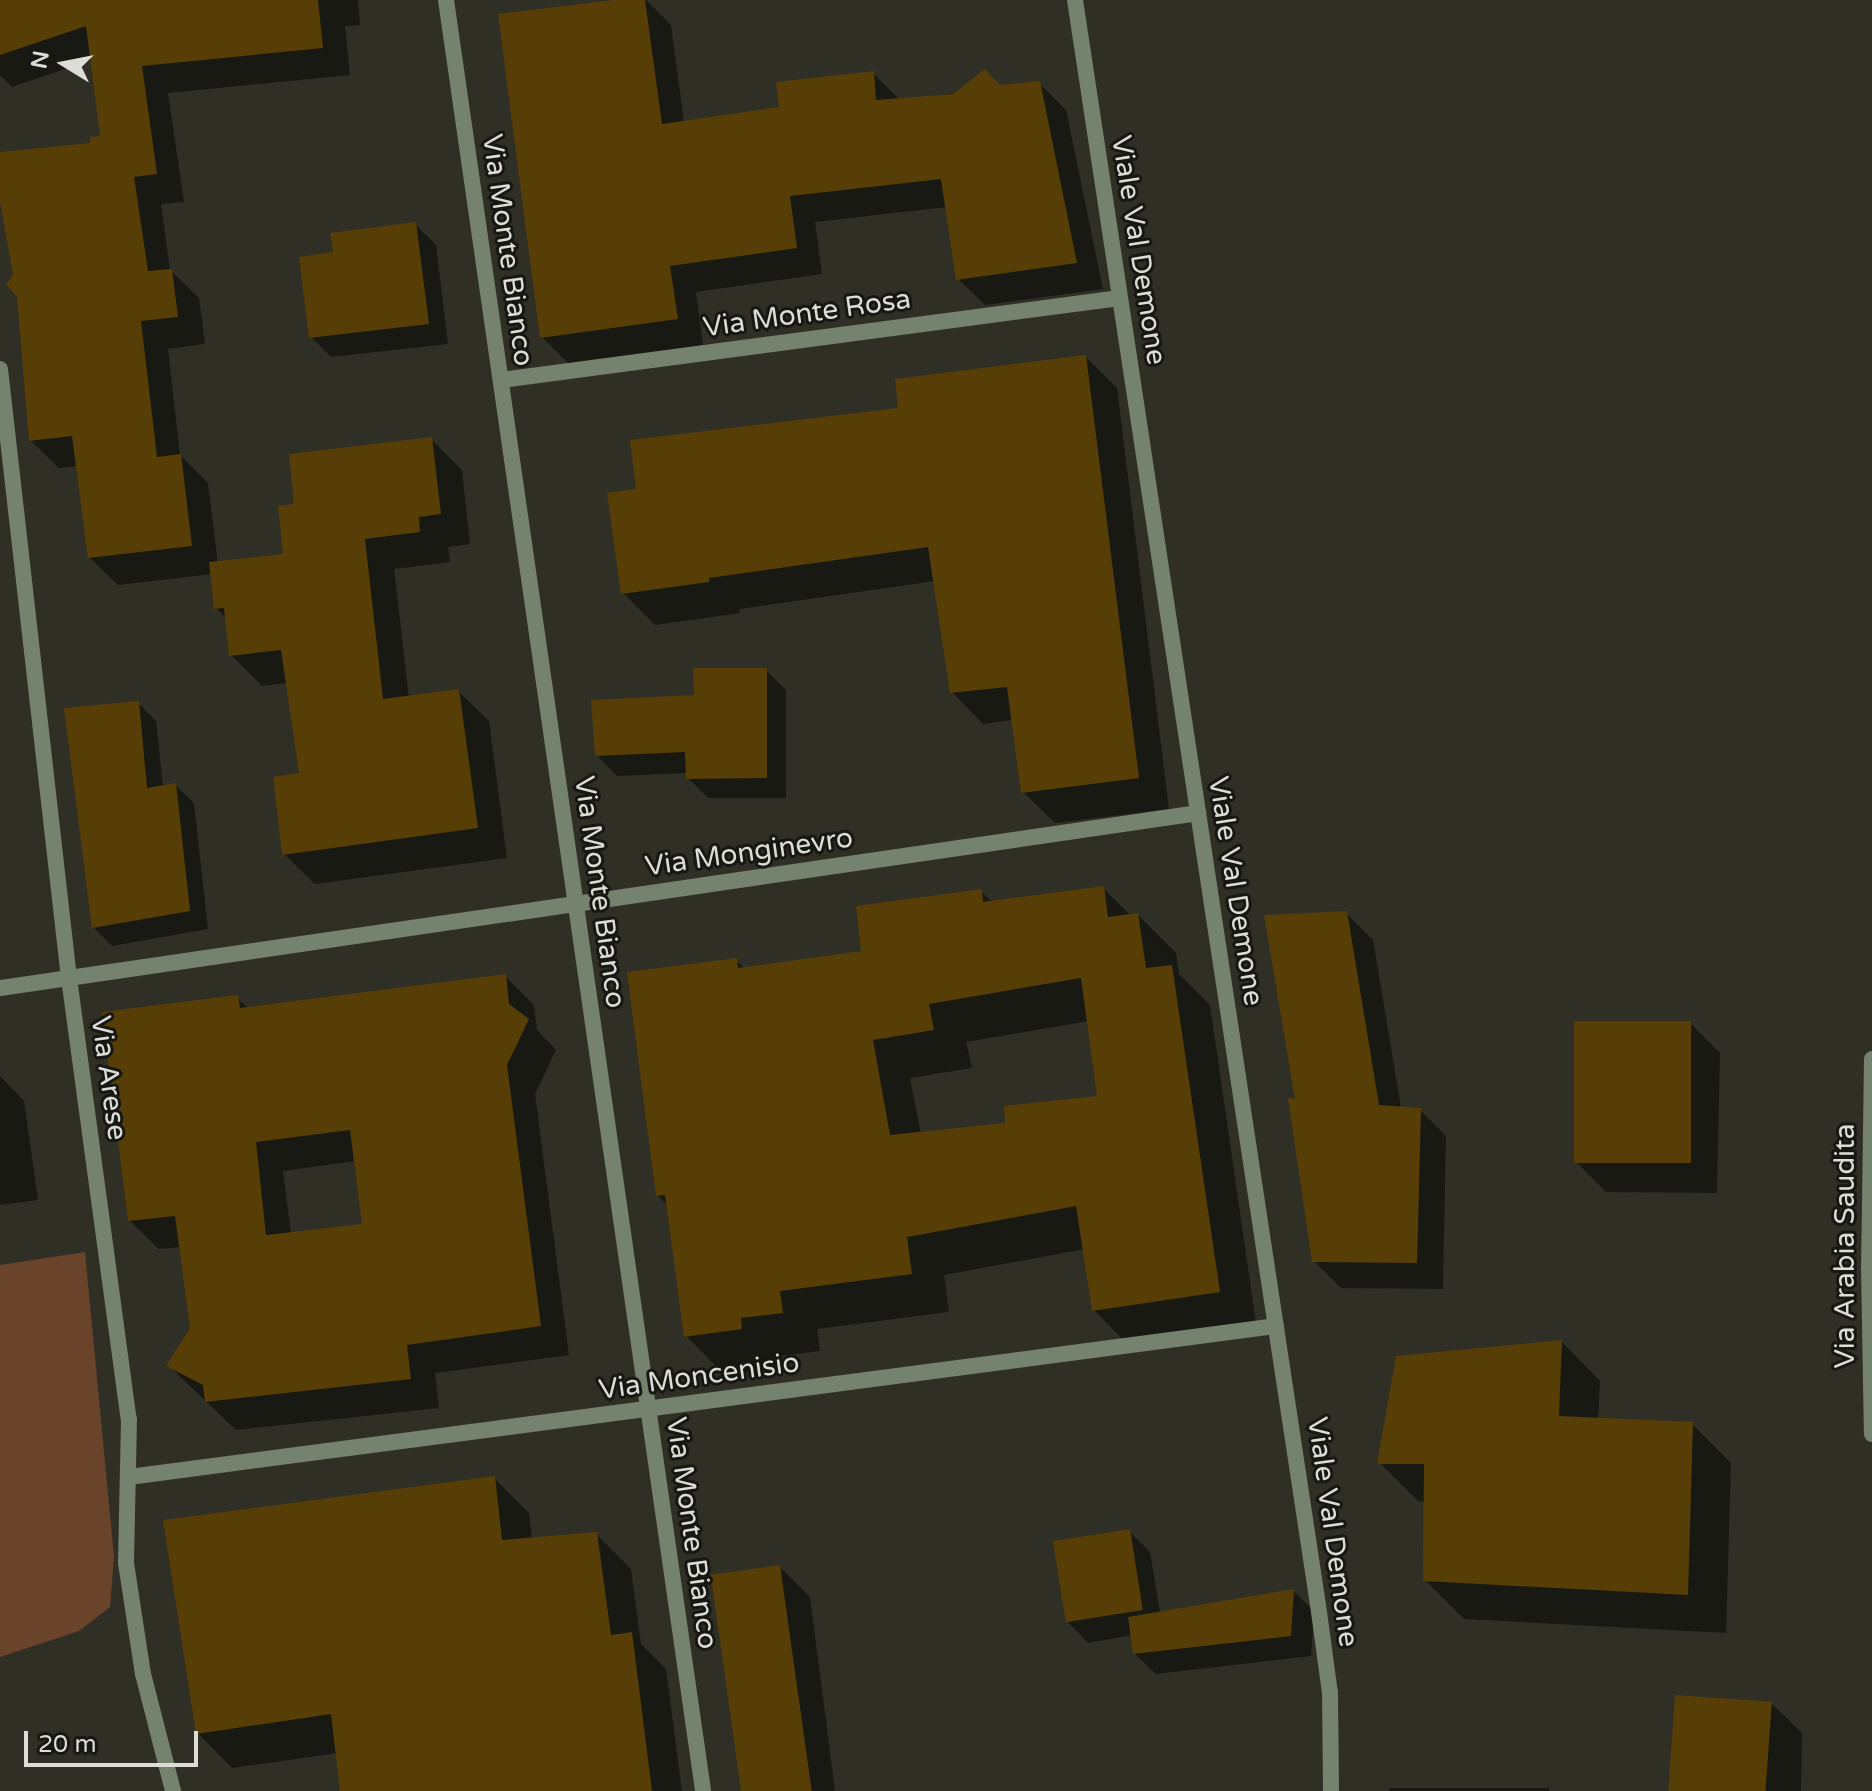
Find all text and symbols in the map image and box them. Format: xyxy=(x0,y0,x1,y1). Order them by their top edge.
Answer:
north arrow xyxy=(24,24,104,104)
text: N xyxy=(26,49,55,71)
street label: Via Monte Bianco xyxy=(475,132,541,368)
street label: Viale Val Demone xyxy=(1104,133,1174,367)
street label: Via Monte Rosa xyxy=(701,282,913,344)
street label: Via Monte Bianco xyxy=(567,774,633,1010)
street label: Viale Val Demone xyxy=(1201,774,1271,1008)
street label: Via Monginevro xyxy=(643,821,855,883)
street label: Via Arese xyxy=(84,1014,134,1142)
street label: Via Arabia Saudita xyxy=(1828,1124,1862,1368)
street label: Via Moncenisio xyxy=(597,1345,801,1407)
street label: Via Monte Bianco xyxy=(659,1415,725,1651)
street label: Viale Val Demone xyxy=(1300,1415,1366,1649)
scale bar xyxy=(28,1715,202,1765)
text: 20 m xyxy=(38,1730,96,1759)

